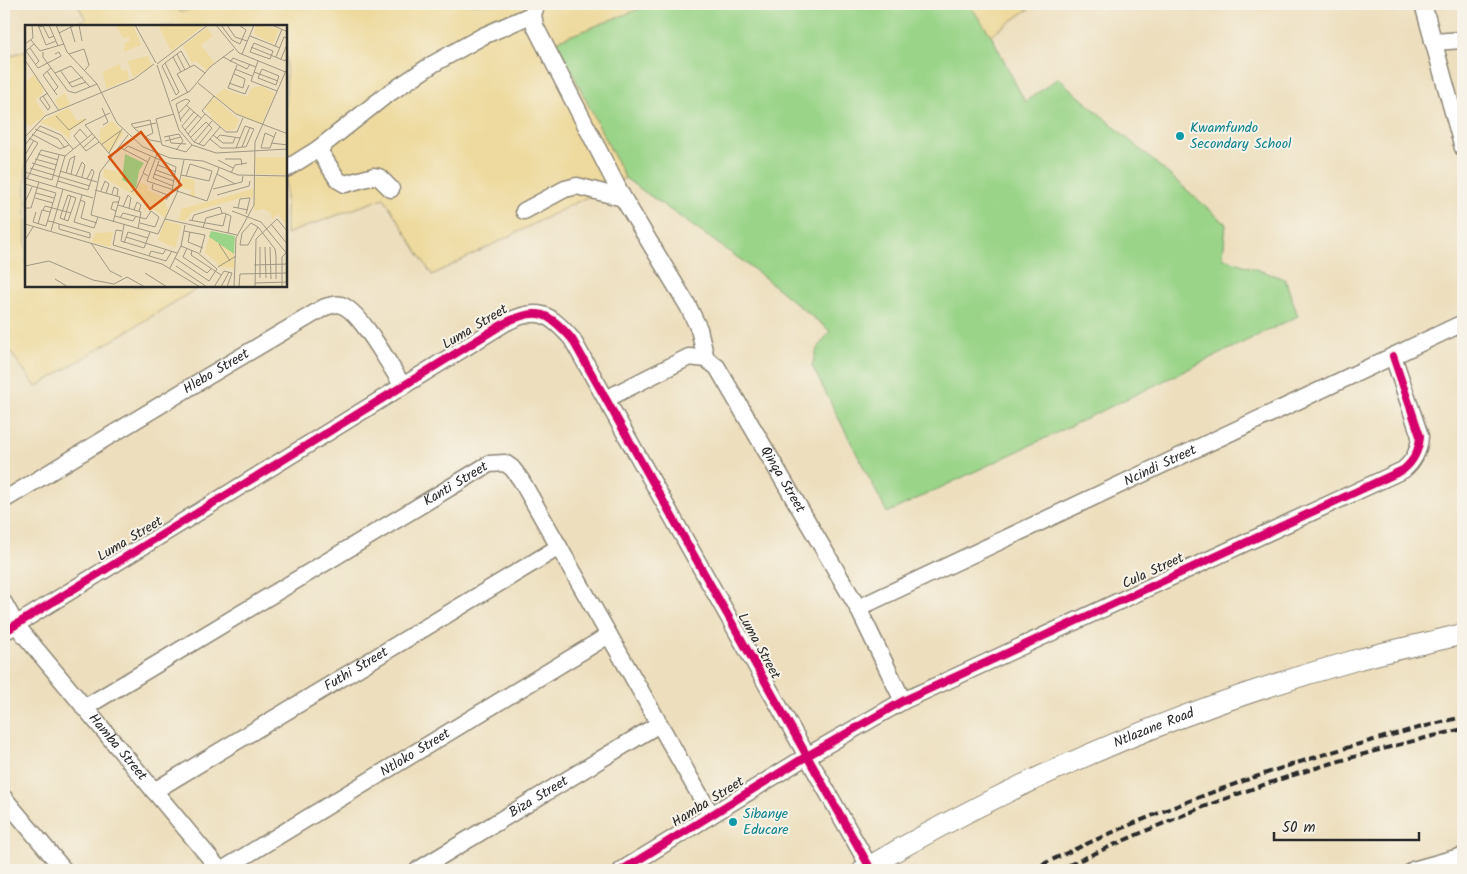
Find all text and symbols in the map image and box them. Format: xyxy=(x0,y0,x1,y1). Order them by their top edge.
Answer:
inset map xyxy=(25,25,288,288)
place label: Kwamfundo Secondary School xyxy=(1190,117,1292,155)
marker: Kwamfundo Secondary School xyxy=(1174,130,1186,142)
street label: Luma Street xyxy=(438,298,513,355)
street label: Hlebo Street xyxy=(179,343,254,400)
street label: Ncindi Street xyxy=(1120,439,1201,492)
street label: Qinqa Street xyxy=(755,442,811,518)
street label: Kanti Street xyxy=(419,456,493,512)
street label: Luma Street xyxy=(93,510,168,567)
street label: Cula Street xyxy=(1118,547,1188,595)
street label: Luma Street xyxy=(732,609,787,684)
street label: Futhi Street xyxy=(320,641,393,697)
street label: Ntlazane Road xyxy=(1110,702,1198,754)
street label: Hamba Street xyxy=(83,709,153,786)
street label: Ntloko Street xyxy=(376,723,455,783)
street label: Biza Street xyxy=(505,770,573,823)
street label: Hamba Street xyxy=(667,771,749,833)
place label: Sibanye Educare xyxy=(743,803,789,841)
scale bar xyxy=(1274,809,1420,841)
marker: Sibanye Educare xyxy=(727,816,739,828)
text: 50 m xyxy=(1282,816,1316,840)

